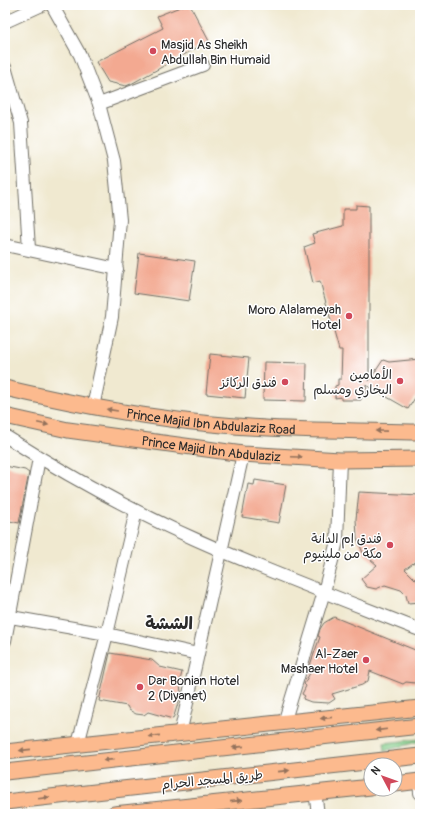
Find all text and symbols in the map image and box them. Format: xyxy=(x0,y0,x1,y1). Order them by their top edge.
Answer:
place label: Masjid As Sheikh Abdullah Bin Humaid xyxy=(161,37,270,68)
marker: Masjid As Sheikh Abdullah Bin Humaid xyxy=(148,46,158,56)
place label: Moro Alalameyah Hotel xyxy=(248,302,341,333)
marker: Moro Alalameyah Hotel xyxy=(344,311,354,321)
place label: الأمامين البخاري ومسلم xyxy=(313,366,392,400)
place label: فندق الركائز xyxy=(219,375,277,391)
marker: الأمامين البخاري ومسلم xyxy=(395,376,405,386)
marker: فندق الركائز xyxy=(280,377,290,387)
street label: Prince Majid Ibn Abdulaziz Road xyxy=(125,406,296,438)
one-way arrow xyxy=(106,407,118,413)
one-way arrow xyxy=(37,422,49,428)
one-way arrow xyxy=(374,428,387,434)
street label: Prince Majid Ibn Abdulaziz xyxy=(141,433,281,465)
one-way arrow xyxy=(291,454,303,461)
place label: فندق إم الدانة مكة من ملينيوم xyxy=(303,531,382,564)
marker: فندق إم الدانة مكة من ملينيوم xyxy=(385,540,395,550)
district label: الششة xyxy=(145,613,193,634)
place label: Al-Zaer Mashaer Hotel xyxy=(281,646,358,677)
marker: Al-Zaer Mashaer Hotel xyxy=(361,655,371,665)
place label: Dar Bonian Hotel 2 (Diyanet) xyxy=(148,673,239,704)
marker: Dar Bonian Hotel 2 (Diyanet) xyxy=(135,682,145,692)
one-way arrow xyxy=(319,715,332,722)
one-way arrow xyxy=(375,727,387,734)
one-way arrow xyxy=(148,733,161,740)
one-way arrow xyxy=(232,743,244,750)
one-way arrow xyxy=(19,747,31,753)
one-way arrow xyxy=(103,757,115,764)
north arrow xyxy=(363,757,403,797)
text: N xyxy=(368,763,384,778)
street label: طريق المسجد الحرام xyxy=(161,767,264,795)
one-way arrow xyxy=(278,768,290,774)
one-way arrow xyxy=(38,795,50,801)
one-way arrow xyxy=(230,798,242,804)

